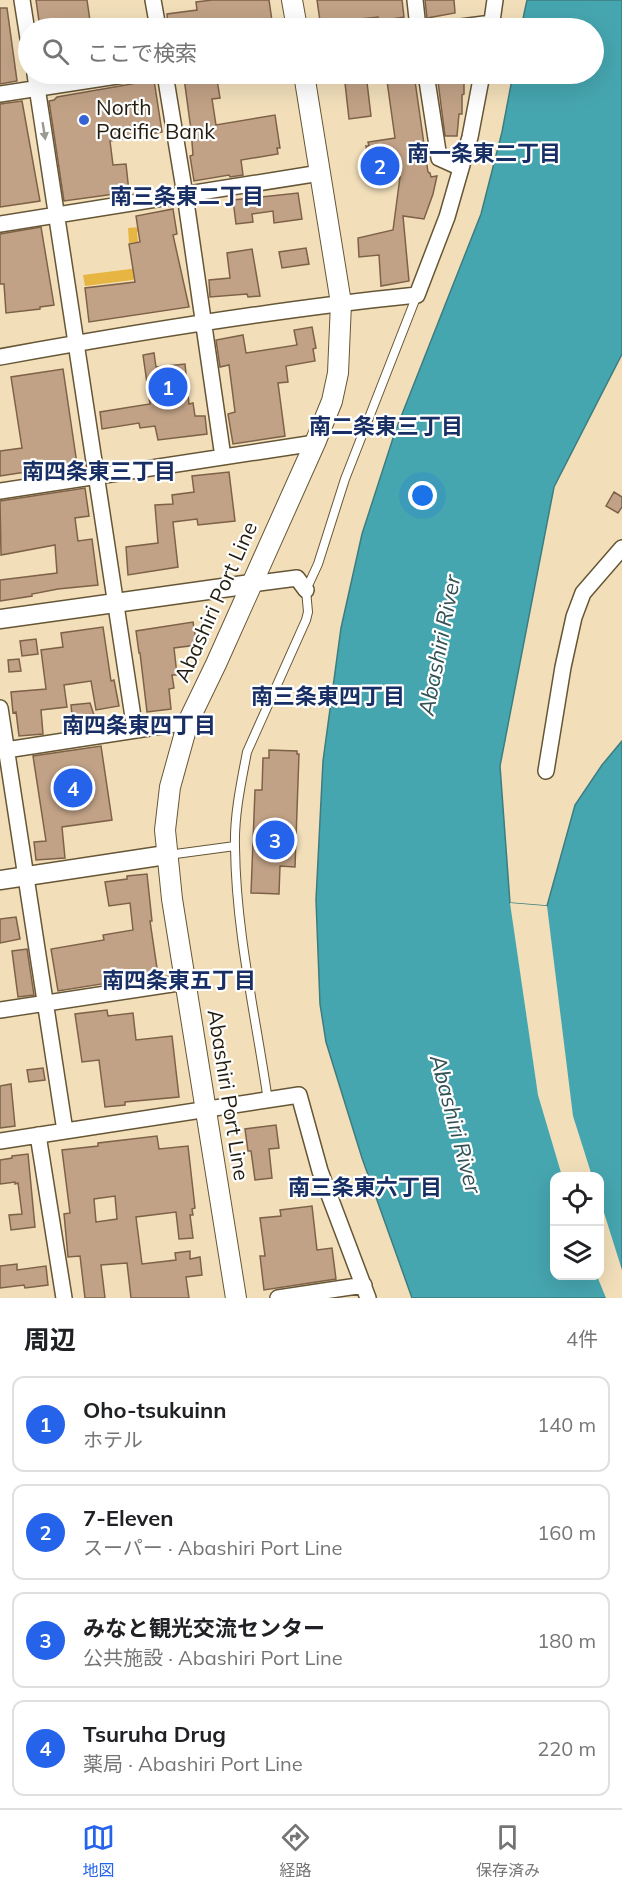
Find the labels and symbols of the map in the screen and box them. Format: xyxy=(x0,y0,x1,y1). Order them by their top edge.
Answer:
place label: North Pacific Bank xyxy=(96,94,215,144)
marker: North Pacific Bank xyxy=(77,113,91,127)
one-way arrow xyxy=(40,122,49,141)
district label: 南一条東二丁目 xyxy=(407,139,561,167)
pin: 2 xyxy=(360,144,400,188)
district label: 南三条東二丁目 xyxy=(110,182,264,210)
pin: 1 xyxy=(148,364,188,410)
district label: 南二条東三丁目 xyxy=(309,412,463,440)
district label: 南四条東三丁目 xyxy=(22,457,176,485)
your location xyxy=(408,481,437,510)
street label: Abashiri Port Line xyxy=(168,517,262,686)
water label: Abashiri River xyxy=(411,571,467,719)
district label: 南三条東四丁目 xyxy=(251,682,405,710)
district label: 南四条東四丁目 xyxy=(62,711,216,739)
pin: 4 xyxy=(54,766,92,810)
pin: 3 xyxy=(256,818,294,862)
district label: 南四条東五丁目 xyxy=(102,966,256,994)
street label: Abashiri Port Line xyxy=(203,1007,255,1182)
water label: Abashiri River xyxy=(424,1051,488,1197)
district label: 南三条東六丁目 xyxy=(288,1173,442,1201)

